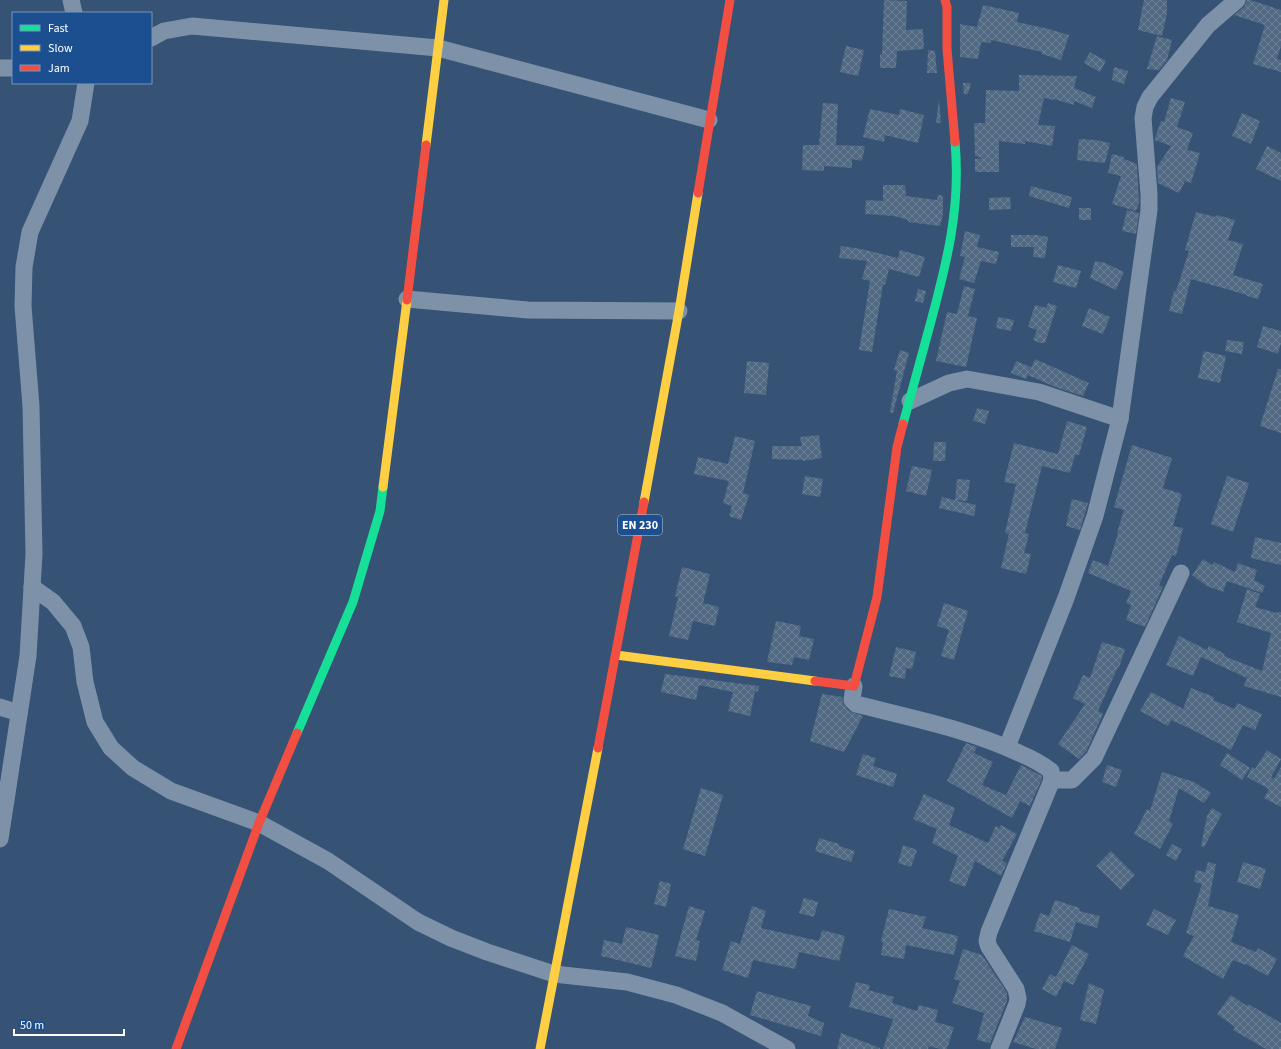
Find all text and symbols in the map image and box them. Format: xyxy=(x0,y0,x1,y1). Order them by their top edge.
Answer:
legend xyxy=(12,12,152,84)
text: Fast xyxy=(48,20,68,37)
text: Slow xyxy=(48,40,73,57)
text: Jam xyxy=(48,60,70,77)
road number: EN 230 xyxy=(618,515,662,535)
scale bar xyxy=(14,1011,124,1037)
text: 50 m xyxy=(20,1017,44,1034)

